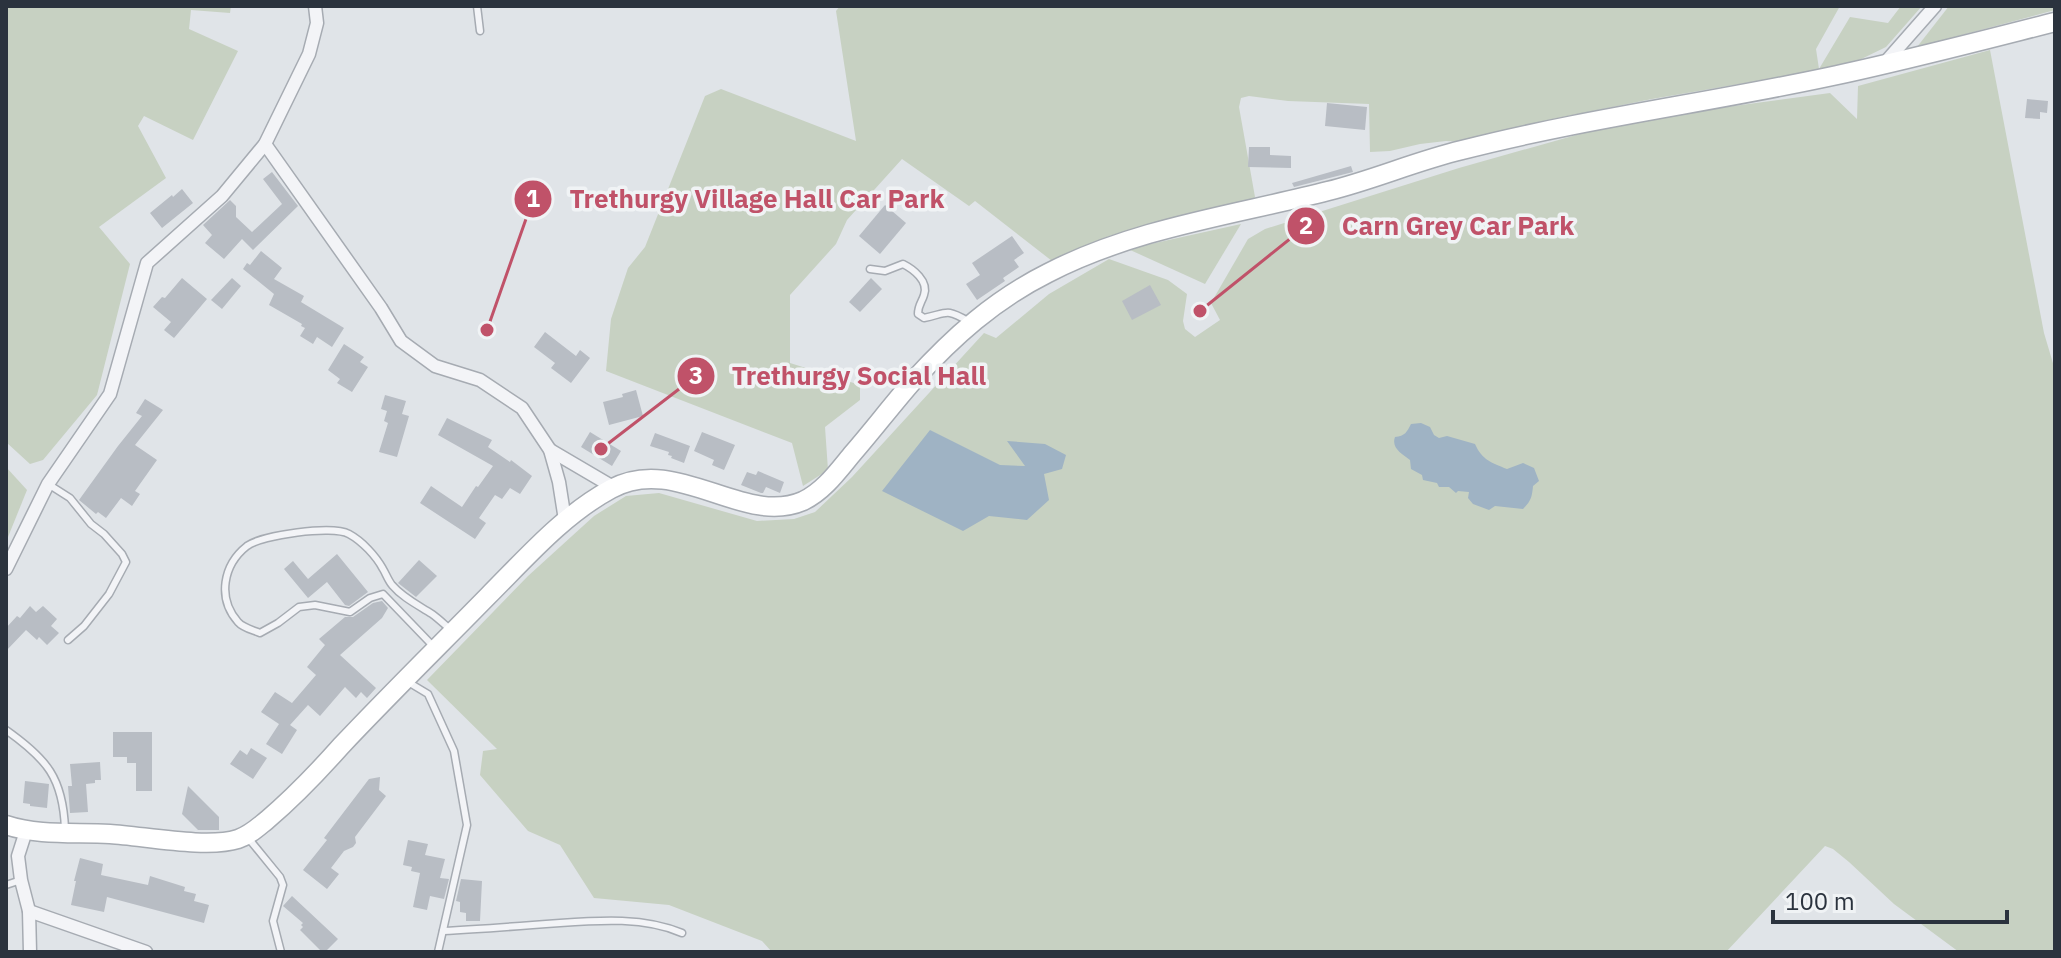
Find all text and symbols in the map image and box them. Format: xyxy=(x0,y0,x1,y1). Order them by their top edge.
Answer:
callout: Trethurgy Village Hall Car Park xyxy=(513,174,960,224)
text: Trethurgy Village Hall Car Park xyxy=(570,181,944,215)
text: 1 xyxy=(526,182,540,214)
callout: Carn Grey Car Park xyxy=(1286,201,1591,251)
text: Carn Grey Car Park xyxy=(1342,208,1574,242)
text: 2 xyxy=(1299,209,1313,241)
callout: Trethurgy Social Hall xyxy=(676,351,1002,401)
text: Trethurgy Social Hall xyxy=(732,358,986,392)
text: 3 xyxy=(689,359,703,391)
scale bar xyxy=(1773,874,2007,924)
text: 100 m xyxy=(1785,885,1855,917)

